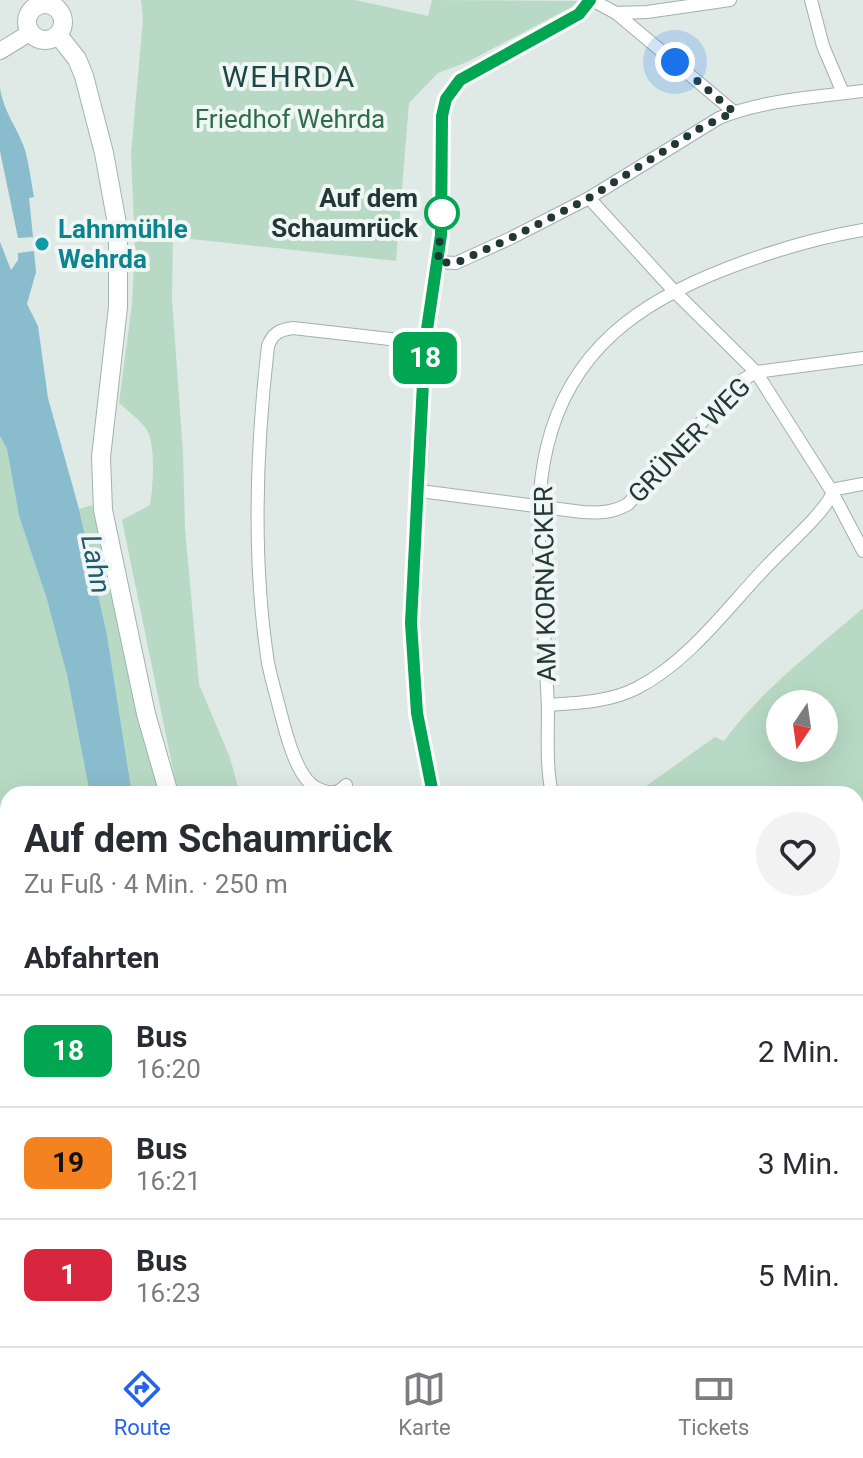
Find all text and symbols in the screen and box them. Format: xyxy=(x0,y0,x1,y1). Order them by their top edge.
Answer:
your location xyxy=(655,42,695,82)
district label: WEHRDA xyxy=(222,59,356,94)
park label: Friedhof Wehrda xyxy=(195,104,385,134)
place label: Auf dem Schaumrück xyxy=(271,183,419,243)
marker: Auf dem Schaumrück xyxy=(425,196,459,230)
place label: Lahnmühle Wehrda xyxy=(58,214,188,274)
marker: Lahnmühle Wehrda xyxy=(33,235,51,253)
line badge: 18 xyxy=(389,332,461,384)
text: 18 xyxy=(409,341,441,374)
street label: GRÜNER WEG xyxy=(622,371,756,509)
street label: AM KORNACKER xyxy=(528,486,562,682)
water label: Lahn xyxy=(74,532,118,596)
north arrow xyxy=(766,690,838,762)
map controls xyxy=(766,690,838,762)
button: heart xyxy=(756,812,840,896)
text: Auf dem Schaumrück xyxy=(24,817,392,861)
text: Zu Fuß · 4 Min. · 250 m xyxy=(24,869,288,899)
text: Abfahrten xyxy=(24,940,160,975)
text: Bus xyxy=(136,1019,187,1054)
text: 18 xyxy=(52,1034,84,1067)
text: 2 Min. xyxy=(758,1034,840,1069)
text: 16:20 xyxy=(136,1054,201,1084)
text: Bus xyxy=(136,1131,187,1166)
text: 19 xyxy=(52,1146,84,1179)
text: 3 Min. xyxy=(758,1146,840,1181)
text: 16:21 xyxy=(136,1166,201,1196)
text: Bus xyxy=(136,1243,187,1278)
text: 1 xyxy=(60,1258,76,1291)
text: 5 Min. xyxy=(758,1258,840,1293)
text: 16:23 xyxy=(136,1278,201,1308)
tab: Route xyxy=(114,1367,171,1440)
tab: Karte xyxy=(398,1367,451,1440)
tab: Tickets xyxy=(678,1367,749,1440)

